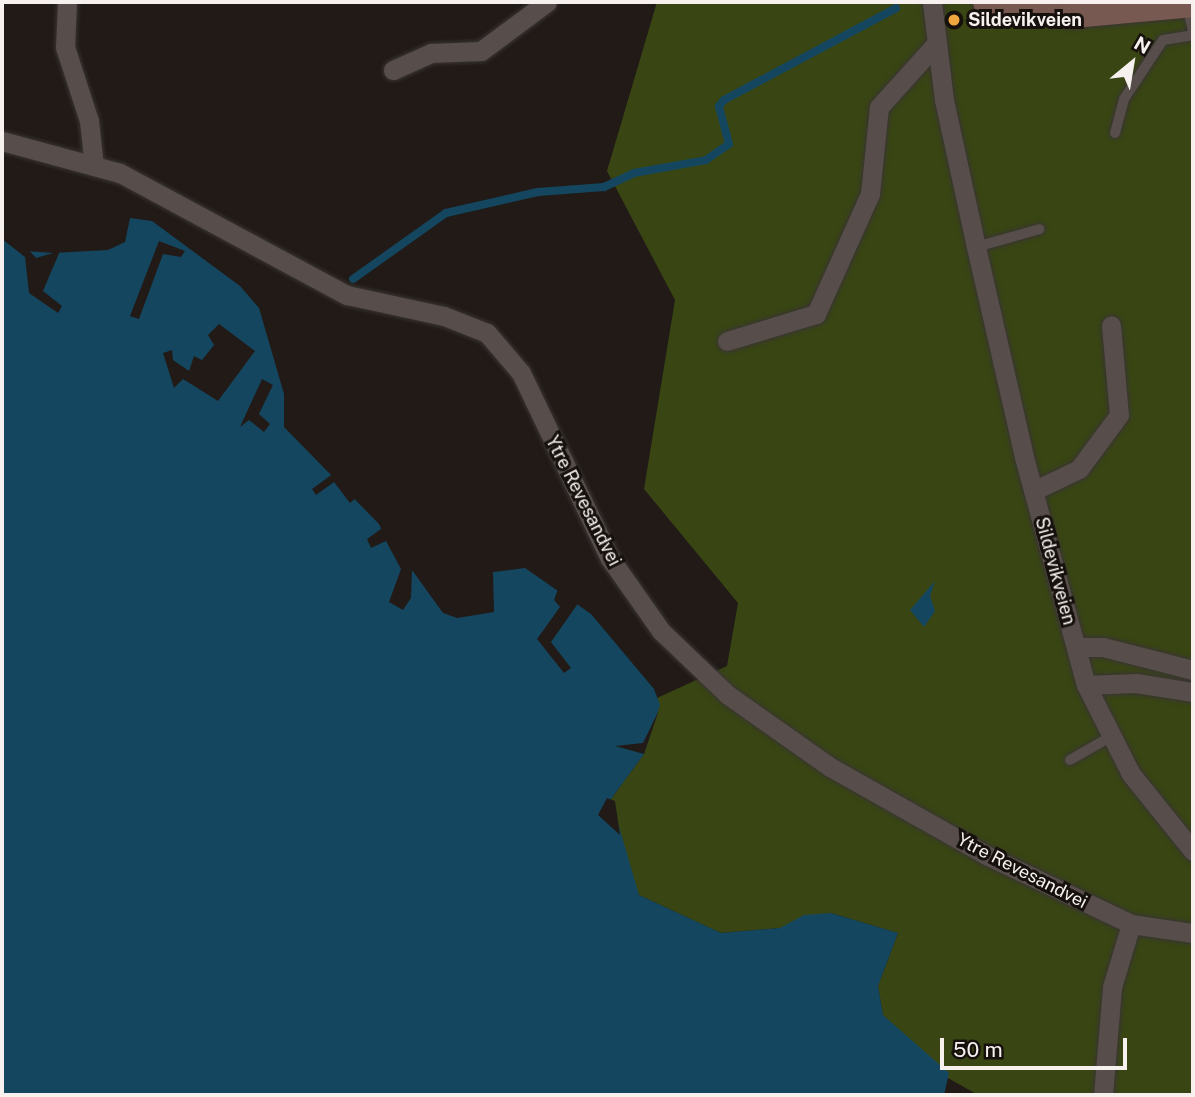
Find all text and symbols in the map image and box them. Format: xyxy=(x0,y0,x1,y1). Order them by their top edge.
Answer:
place label: Sildevikveien xyxy=(968,9,1082,31)
marker: Sildevikveien xyxy=(946,12,962,28)
north arrow xyxy=(1097,28,1167,98)
text: N xyxy=(1131,32,1154,58)
street label: Ytre Revesandvei xyxy=(541,432,625,570)
street label: Sildevikveien xyxy=(1030,515,1080,627)
street label: Ytre Revesandvei xyxy=(953,829,1091,913)
scale bar xyxy=(943,1024,1130,1068)
text: 50 m xyxy=(953,1037,1003,1062)

